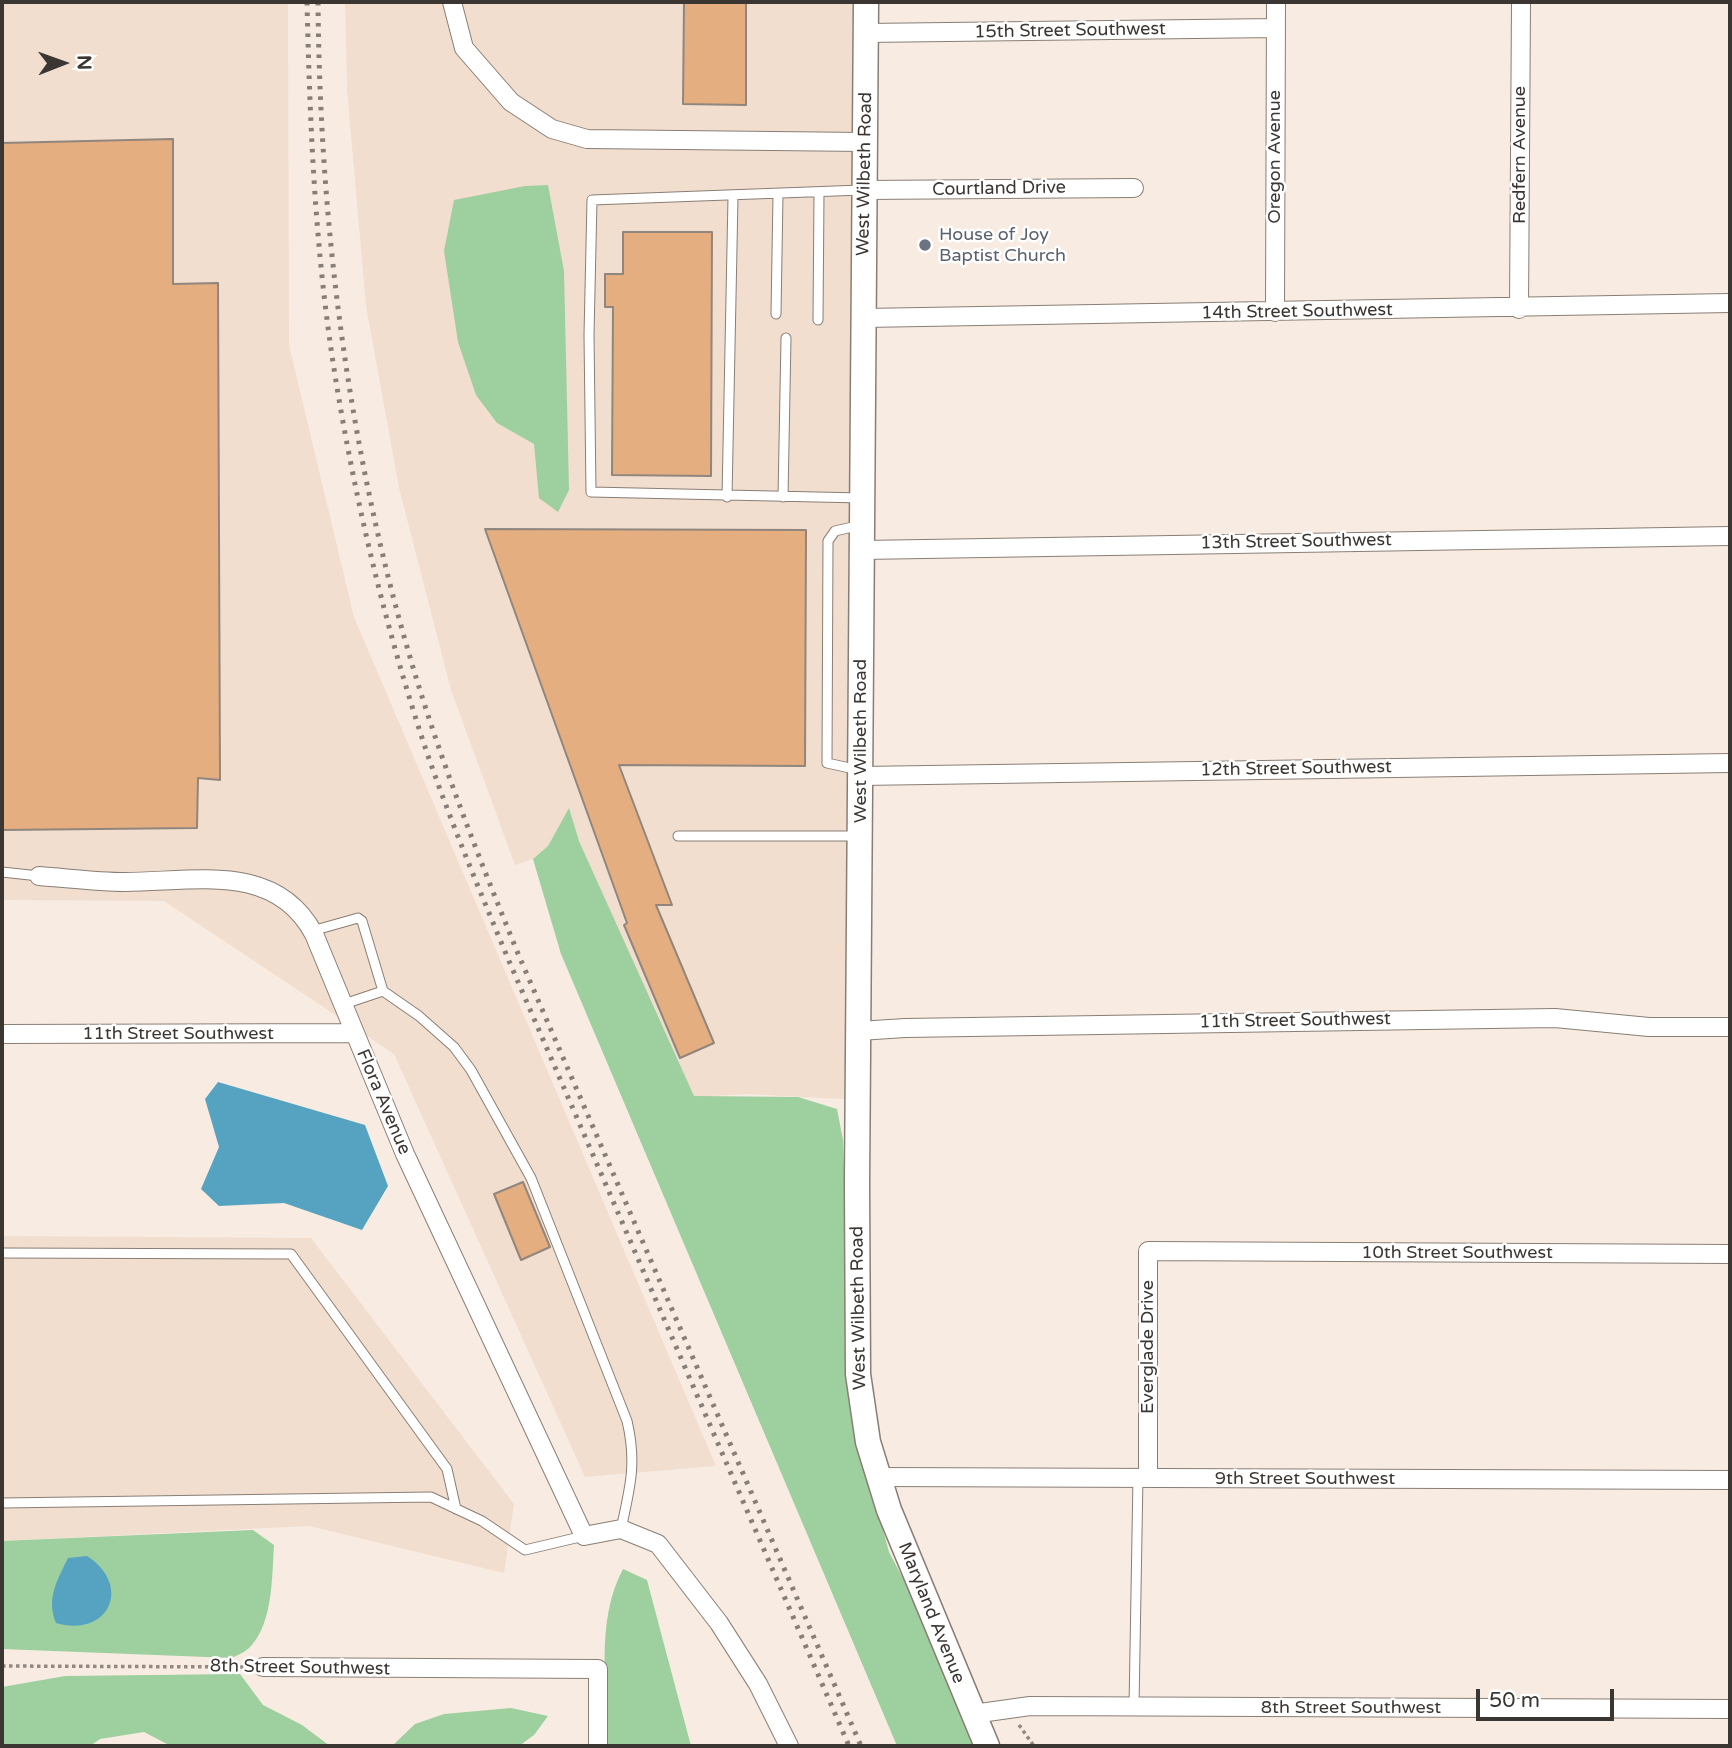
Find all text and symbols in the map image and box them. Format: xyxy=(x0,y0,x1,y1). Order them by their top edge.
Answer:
street label: 15th Street Southwest xyxy=(974,19,1166,43)
north arrow xyxy=(28,28,98,98)
text: N xyxy=(73,55,95,70)
street label: Redfern Avenue xyxy=(1509,86,1531,224)
street label: Oregon Avenue xyxy=(1264,90,1286,224)
street label: West Wilbeth Road xyxy=(853,92,877,256)
street label: Courtland Drive xyxy=(932,177,1066,201)
place label: House of Joy Baptist Church xyxy=(939,224,1066,266)
marker: House of Joy Baptist Church xyxy=(917,237,933,253)
street label: 14th Street Southwest xyxy=(1201,300,1393,324)
street label: 13th Street Southwest xyxy=(1200,530,1392,554)
street label: West Wilbeth Road xyxy=(850,659,872,823)
street label: 12th Street Southwest xyxy=(1200,757,1392,781)
street label: 11th Street Southwest xyxy=(1199,1009,1391,1033)
street label: 11th Street Southwest xyxy=(82,1023,274,1045)
street label: Flora Avenue xyxy=(351,1046,415,1158)
street label: West Wilbeth Road xyxy=(847,1226,871,1390)
street label: 10th Street Southwest xyxy=(1361,1242,1553,1264)
street label: Everglade Drive xyxy=(1137,1280,1159,1414)
street label: 9th Street Southwest xyxy=(1215,1468,1395,1490)
street label: Maryland Avenue xyxy=(893,1539,969,1687)
street label: 8th Street Southwest xyxy=(210,1656,390,1680)
scale bar xyxy=(1480,1674,1618,1718)
text: 50 m xyxy=(1489,1688,1540,1713)
street label: 8th Street Southwest xyxy=(1261,1697,1441,1719)

